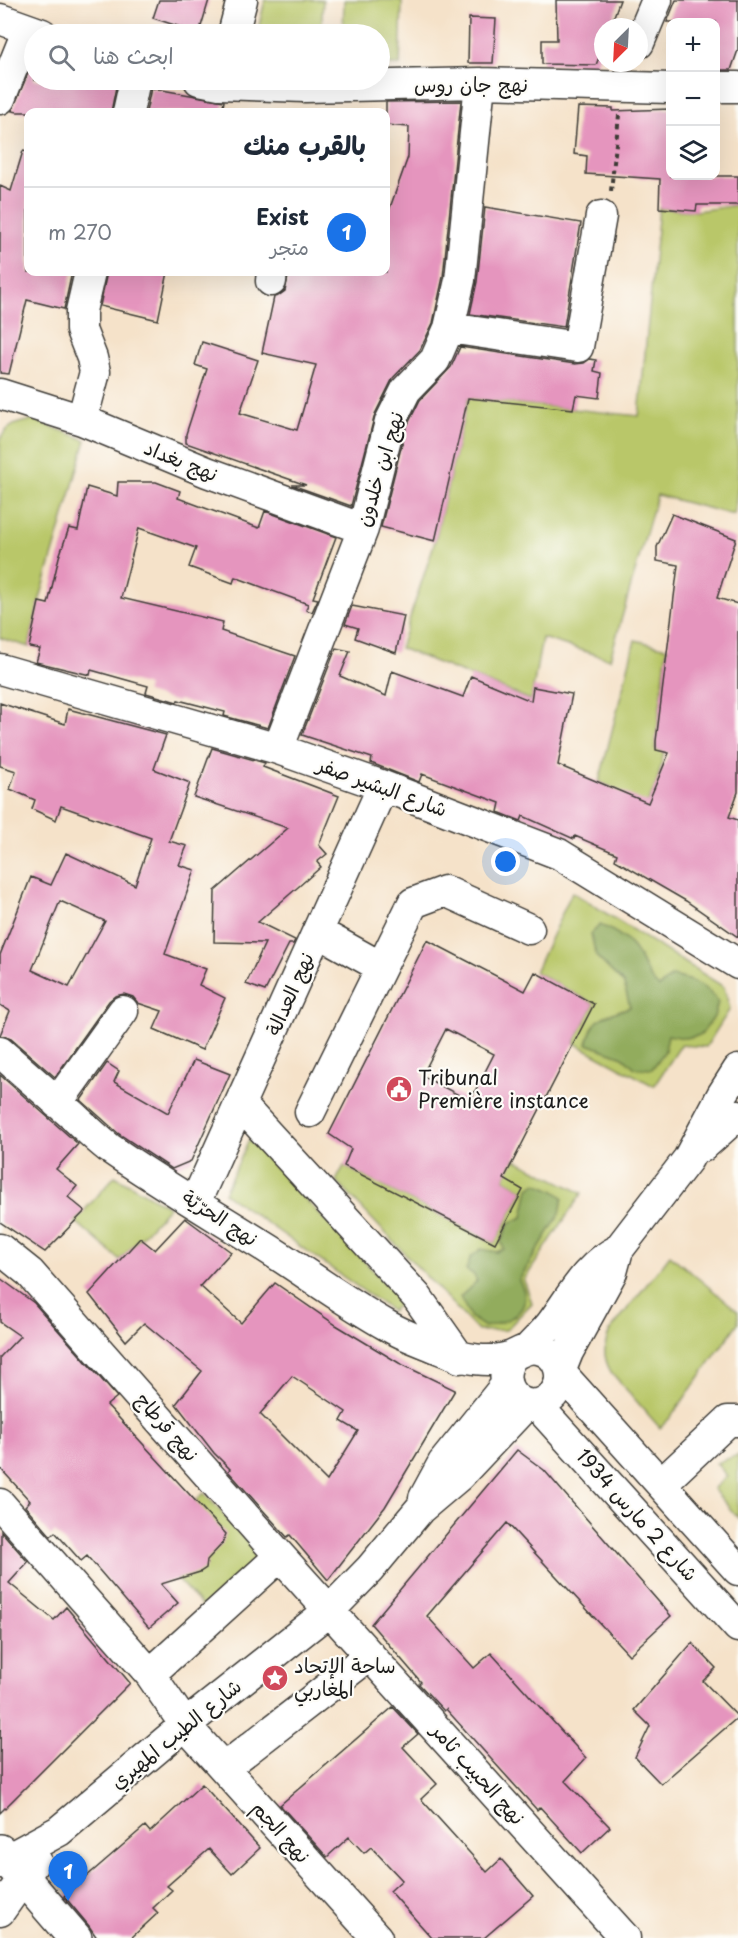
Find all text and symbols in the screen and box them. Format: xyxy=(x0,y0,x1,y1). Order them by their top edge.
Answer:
north arrow xyxy=(594,18,648,72)
map controls xyxy=(666,18,720,180)
button: + xyxy=(666,18,720,72)
search box xyxy=(24,24,390,90)
text: ابحث هنا xyxy=(93,38,174,71)
icon: search xyxy=(45,41,78,74)
street label: نهج جان روس xyxy=(414,69,528,99)
button: − xyxy=(666,72,720,126)
text: بالقرب منك xyxy=(244,125,366,164)
button: layers xyxy=(666,126,720,180)
text: Exist xyxy=(256,199,309,232)
text: 270 m xyxy=(48,217,112,247)
text: 1 xyxy=(342,217,351,247)
text: متجر xyxy=(270,232,309,262)
street label: نهج ابن خلدون xyxy=(347,407,411,530)
street label: نهج بغداد xyxy=(140,432,223,488)
street label: شارع البشير صفر xyxy=(311,748,452,824)
your location xyxy=(491,847,520,876)
street label: نهج العدالة xyxy=(257,947,321,1040)
place label: Tribunal Première instance xyxy=(418,1062,589,1115)
public building icon: Tribunal Première instance xyxy=(384,1074,414,1104)
street label: نهج الحرّيّة xyxy=(177,1181,264,1253)
street label: نهج قرطاج xyxy=(129,1385,206,1468)
street label: شارع 2 مارس 1934 xyxy=(570,1441,706,1587)
place label: ساحة الإتحاد المغاربي xyxy=(294,1650,396,1707)
place icon: ساحة الإتحاد المغاربي xyxy=(260,1663,290,1693)
street label: شارع الطيب المهيري xyxy=(103,1671,248,1796)
street label: نهج الحبيب ثامر xyxy=(423,1714,533,1831)
street label: نهج الجم xyxy=(245,1793,318,1870)
pin: 1 xyxy=(48,1852,88,1901)

